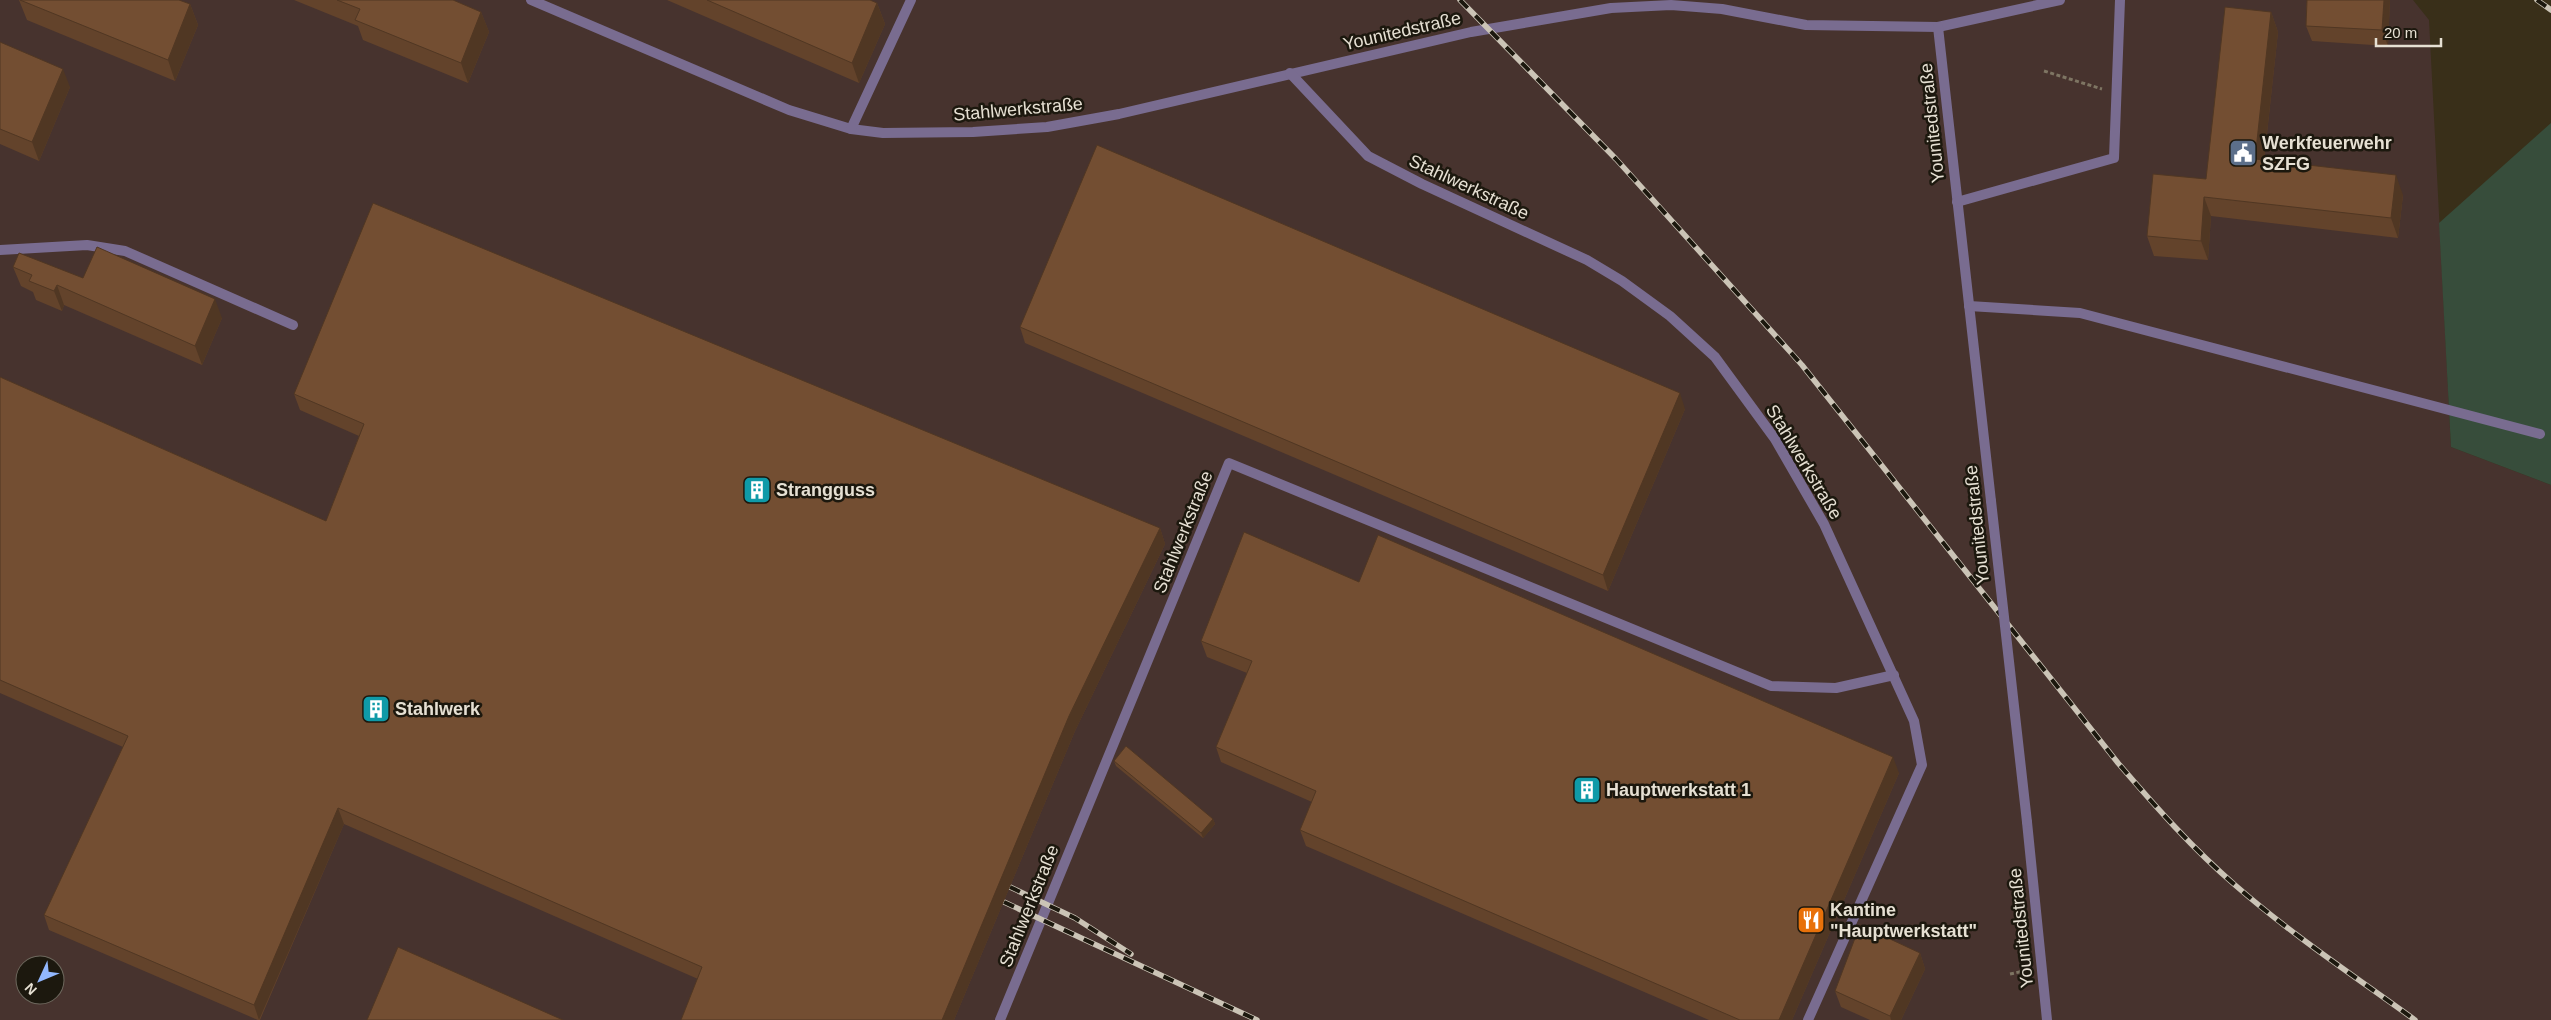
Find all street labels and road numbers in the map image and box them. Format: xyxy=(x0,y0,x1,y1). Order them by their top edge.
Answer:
street label: Younitedstraße xyxy=(1341,8,1463,54)
street label: Younitedstraße xyxy=(1916,62,1948,184)
street label: Stahlwerkstraße xyxy=(952,93,1084,125)
street label: Stahlwerkstraße xyxy=(1406,150,1532,224)
street label: Stahlwerkstraße xyxy=(1762,401,1846,523)
street label: Younitedstraße xyxy=(1961,464,1993,586)
street label: Stahlwerkstraße xyxy=(1149,468,1217,596)
street label: Stahlwerkstraße xyxy=(995,842,1063,970)
street label: Younitedstraße xyxy=(2005,867,2037,989)

